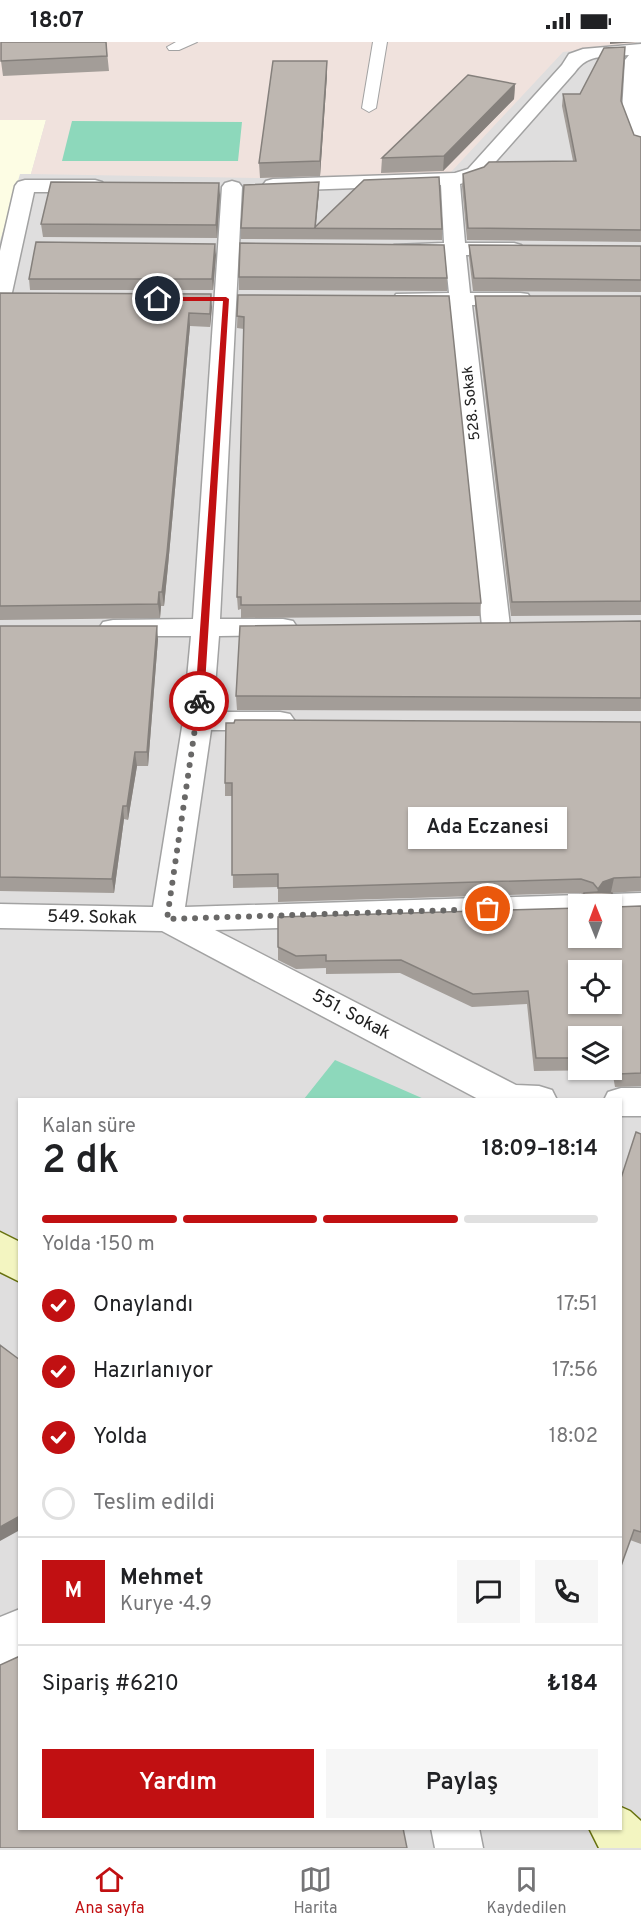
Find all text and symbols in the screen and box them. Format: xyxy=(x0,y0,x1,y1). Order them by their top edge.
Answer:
text: 18:07 xyxy=(30,8,84,35)
pin xyxy=(132,273,183,324)
icon: home xyxy=(141,282,174,315)
street label: 528. Sokak xyxy=(459,365,485,441)
courier xyxy=(169,671,229,731)
icon: bike xyxy=(183,685,216,718)
callout: Ada Eczanesi xyxy=(408,807,568,849)
text: Ada Eczanesi xyxy=(426,815,549,841)
pin xyxy=(462,883,513,934)
icon: bag xyxy=(471,892,504,925)
north arrow xyxy=(568,894,622,948)
map controls xyxy=(568,894,622,1080)
street label: 549. Sokak xyxy=(47,906,137,930)
button: locate xyxy=(568,960,622,1014)
street label: 551. Sokak xyxy=(308,985,394,1045)
button: layers xyxy=(568,1026,622,1080)
text: Kalan süre xyxy=(42,1114,136,1140)
text: 18:09–18:14 xyxy=(482,1136,598,1163)
text: 2 dk xyxy=(42,1138,119,1187)
text: Yolda · 150 m xyxy=(42,1232,155,1258)
icon: check xyxy=(42,1289,75,1322)
text: Onaylandı xyxy=(93,1292,193,1319)
text: 17:51 xyxy=(557,1292,598,1318)
icon: check xyxy=(42,1355,75,1388)
text: Hazırlanıyor xyxy=(93,1358,213,1385)
text: 17:56 xyxy=(552,1358,598,1384)
icon: check xyxy=(42,1421,75,1454)
text: Yolda xyxy=(93,1424,147,1451)
text: 18:02 xyxy=(549,1424,598,1450)
text: Teslim edildi xyxy=(93,1490,215,1517)
button: chat xyxy=(457,1560,520,1623)
button: phone xyxy=(535,1560,598,1623)
text: Mehmet xyxy=(120,1565,203,1592)
text: M xyxy=(65,1578,82,1605)
text: Kurye · 4.9 xyxy=(120,1592,212,1618)
text: Sipariş #6210 xyxy=(42,1671,179,1698)
text: ₺184 xyxy=(547,1671,598,1698)
button: Yardım xyxy=(42,1749,314,1818)
button: Paylaş xyxy=(326,1749,598,1818)
tab: Ana sayfa xyxy=(75,1863,145,1919)
tab: Harita xyxy=(294,1863,337,1919)
tab: Kaydedilen xyxy=(486,1863,566,1919)

